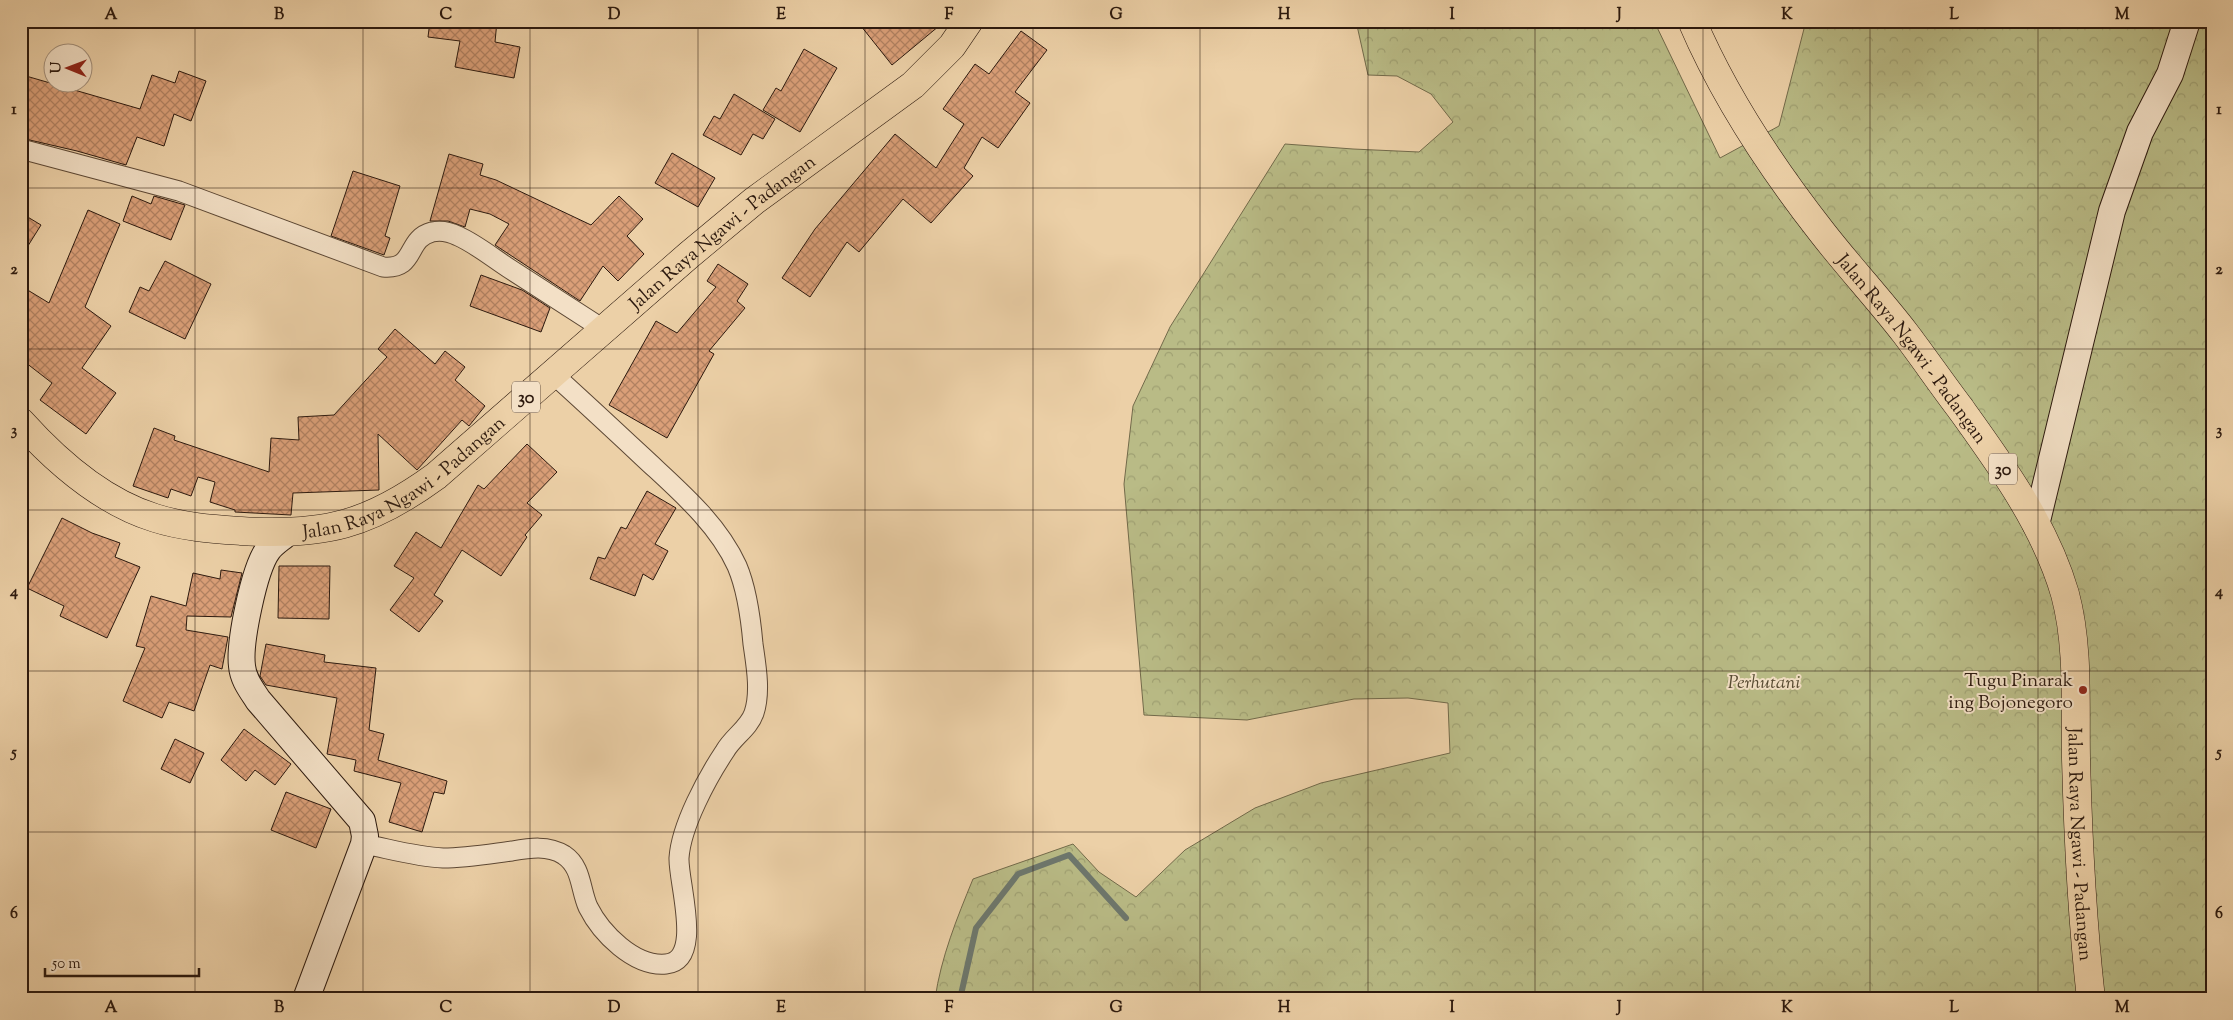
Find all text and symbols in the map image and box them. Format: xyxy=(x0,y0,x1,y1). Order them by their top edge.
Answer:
text: A xyxy=(105,4,118,27)
text: B xyxy=(274,4,284,27)
text: C xyxy=(440,4,453,27)
text: D xyxy=(608,4,621,27)
text: E xyxy=(776,4,786,27)
text: F xyxy=(945,4,954,27)
text: G xyxy=(1109,4,1123,27)
text: H xyxy=(1278,4,1291,27)
text: I xyxy=(1449,4,1455,27)
text: J xyxy=(1615,4,1622,27)
text: K xyxy=(1781,4,1793,27)
text: L xyxy=(1949,4,1959,27)
text: M xyxy=(2115,4,2130,27)
north arrow xyxy=(42,42,92,92)
text: U xyxy=(47,61,67,74)
text: 1 xyxy=(11,99,17,122)
text: 1 xyxy=(2216,99,2222,122)
street label: Jalan Raya Ngawi - Padangan xyxy=(623,149,822,318)
street label: Jalan Raya Ngawi - Padangan xyxy=(1828,248,1993,450)
text: 2 xyxy=(10,259,18,282)
text: 2 xyxy=(2215,259,2223,282)
road number: 30 xyxy=(512,382,540,412)
street label: Jalan Raya Ngawi - Padangan xyxy=(300,410,512,547)
text: 3 xyxy=(11,420,18,443)
text: 3 xyxy=(2216,420,2223,443)
road number: 30 xyxy=(1989,454,2017,484)
text: 4 xyxy=(9,581,18,604)
text: 4 xyxy=(2214,581,2223,604)
place label: Tugu Pinarak ing Bojonegoro xyxy=(1948,668,2074,717)
park label: Perhutani xyxy=(1728,670,1800,697)
marker: Tugu Pinarak ing Bojonegoro xyxy=(2077,684,2089,696)
street label: Jalan Raya Ngawi - Padangan xyxy=(2060,726,2098,962)
text: 5 xyxy=(9,742,17,765)
text: 5 xyxy=(2214,742,2222,765)
text: 6 xyxy=(10,903,18,926)
text: 6 xyxy=(2215,903,2223,926)
scale bar xyxy=(45,945,199,977)
text: 50 m xyxy=(51,954,81,975)
text: A xyxy=(105,997,118,1020)
text: B xyxy=(274,997,284,1020)
text: C xyxy=(440,997,453,1020)
text: D xyxy=(608,997,621,1020)
text: E xyxy=(776,997,786,1020)
text: F xyxy=(945,997,954,1020)
text: G xyxy=(1109,997,1123,1020)
text: H xyxy=(1278,997,1291,1020)
text: I xyxy=(1449,997,1455,1020)
text: J xyxy=(1615,997,1622,1020)
text: K xyxy=(1781,997,1793,1020)
text: L xyxy=(1949,997,1959,1020)
text: M xyxy=(2115,997,2130,1020)

